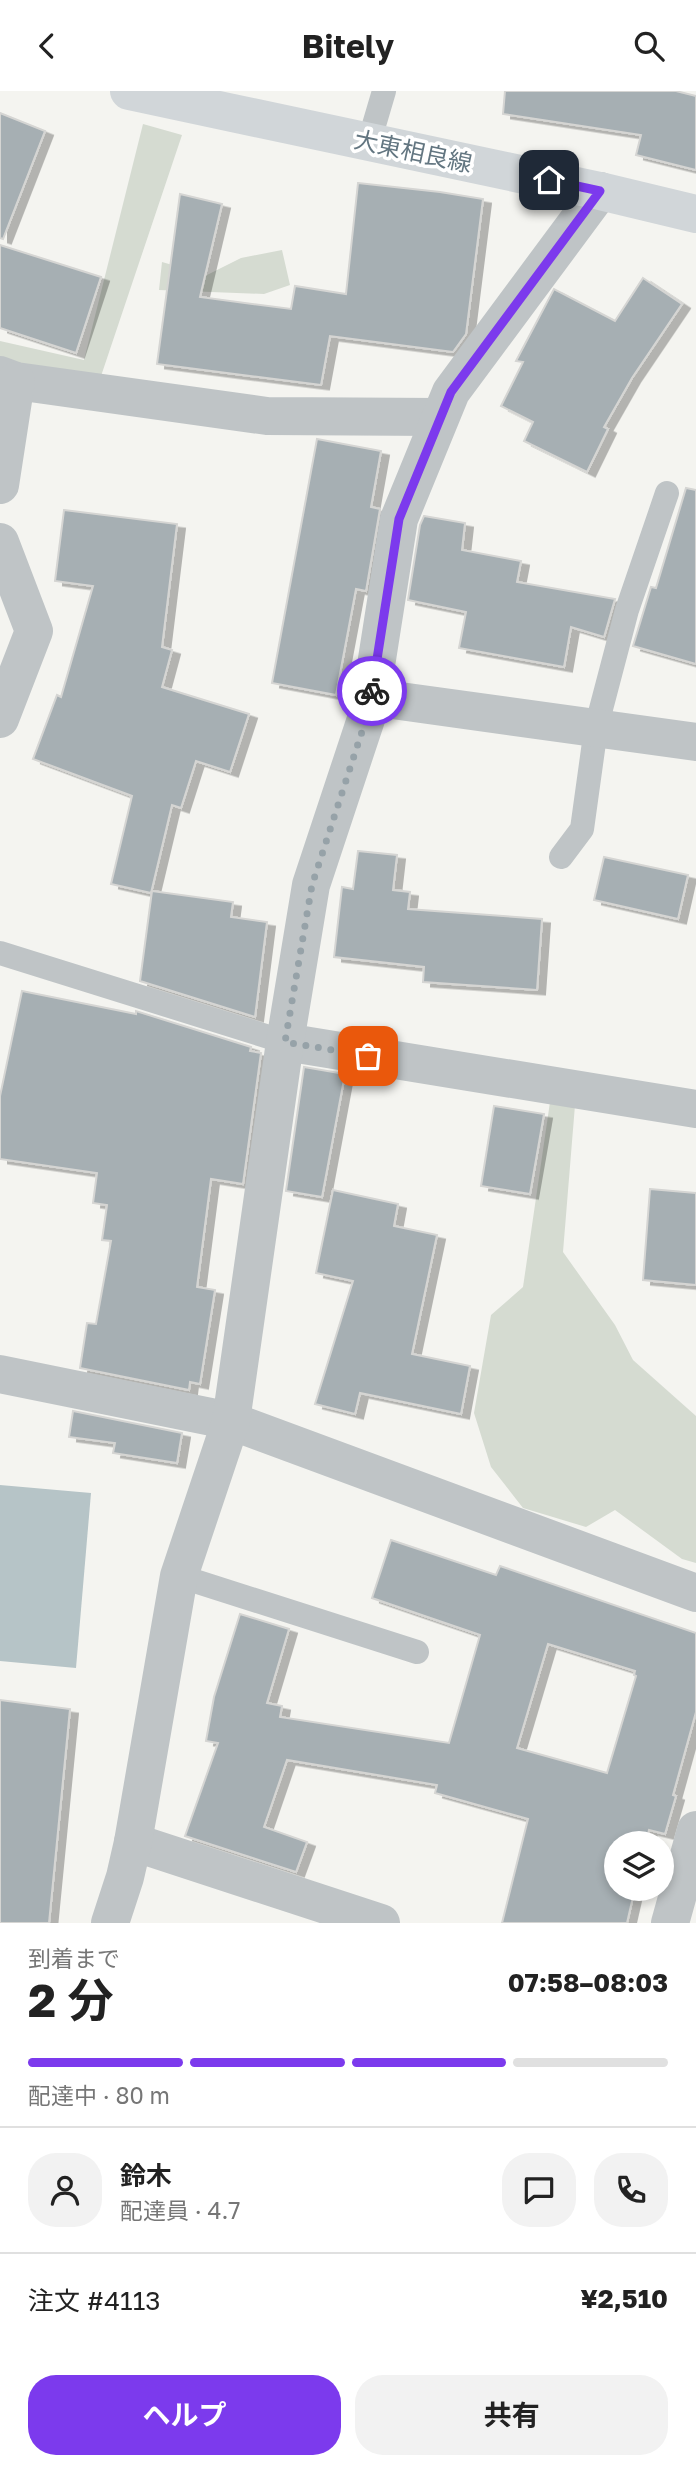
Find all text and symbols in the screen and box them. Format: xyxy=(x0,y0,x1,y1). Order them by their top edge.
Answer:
icon: back xyxy=(28,27,66,65)
text: Bitely xyxy=(302,27,394,65)
icon: search xyxy=(630,27,668,65)
street label: 大東相良線 xyxy=(352,124,475,177)
pin xyxy=(519,150,579,210)
icon: home xyxy=(530,161,568,199)
courier xyxy=(337,656,407,726)
icon: bike xyxy=(353,672,391,710)
pin xyxy=(338,1026,398,1086)
icon: bag xyxy=(349,1037,387,1075)
map controls xyxy=(604,1831,674,1901)
button: layers xyxy=(604,1831,674,1901)
text: 到着まで xyxy=(28,1944,120,1972)
text: 07:58–08:03 xyxy=(508,1967,668,1998)
text: 2 分 xyxy=(28,1972,114,2027)
text: 配達中 · 80 m xyxy=(28,2081,170,2109)
button: person xyxy=(28,2153,102,2227)
button: chat xyxy=(502,2153,576,2227)
button: phone xyxy=(594,2153,668,2227)
text: 鈴木 xyxy=(120,2160,172,2191)
text: 配達員 · 4.7 xyxy=(120,2196,241,2224)
text: ¥2,510 xyxy=(581,2283,668,2314)
text: 注文 #4113 xyxy=(28,2285,160,2316)
button: ヘルプ xyxy=(28,2375,341,2455)
button: 共有 xyxy=(355,2375,668,2455)

